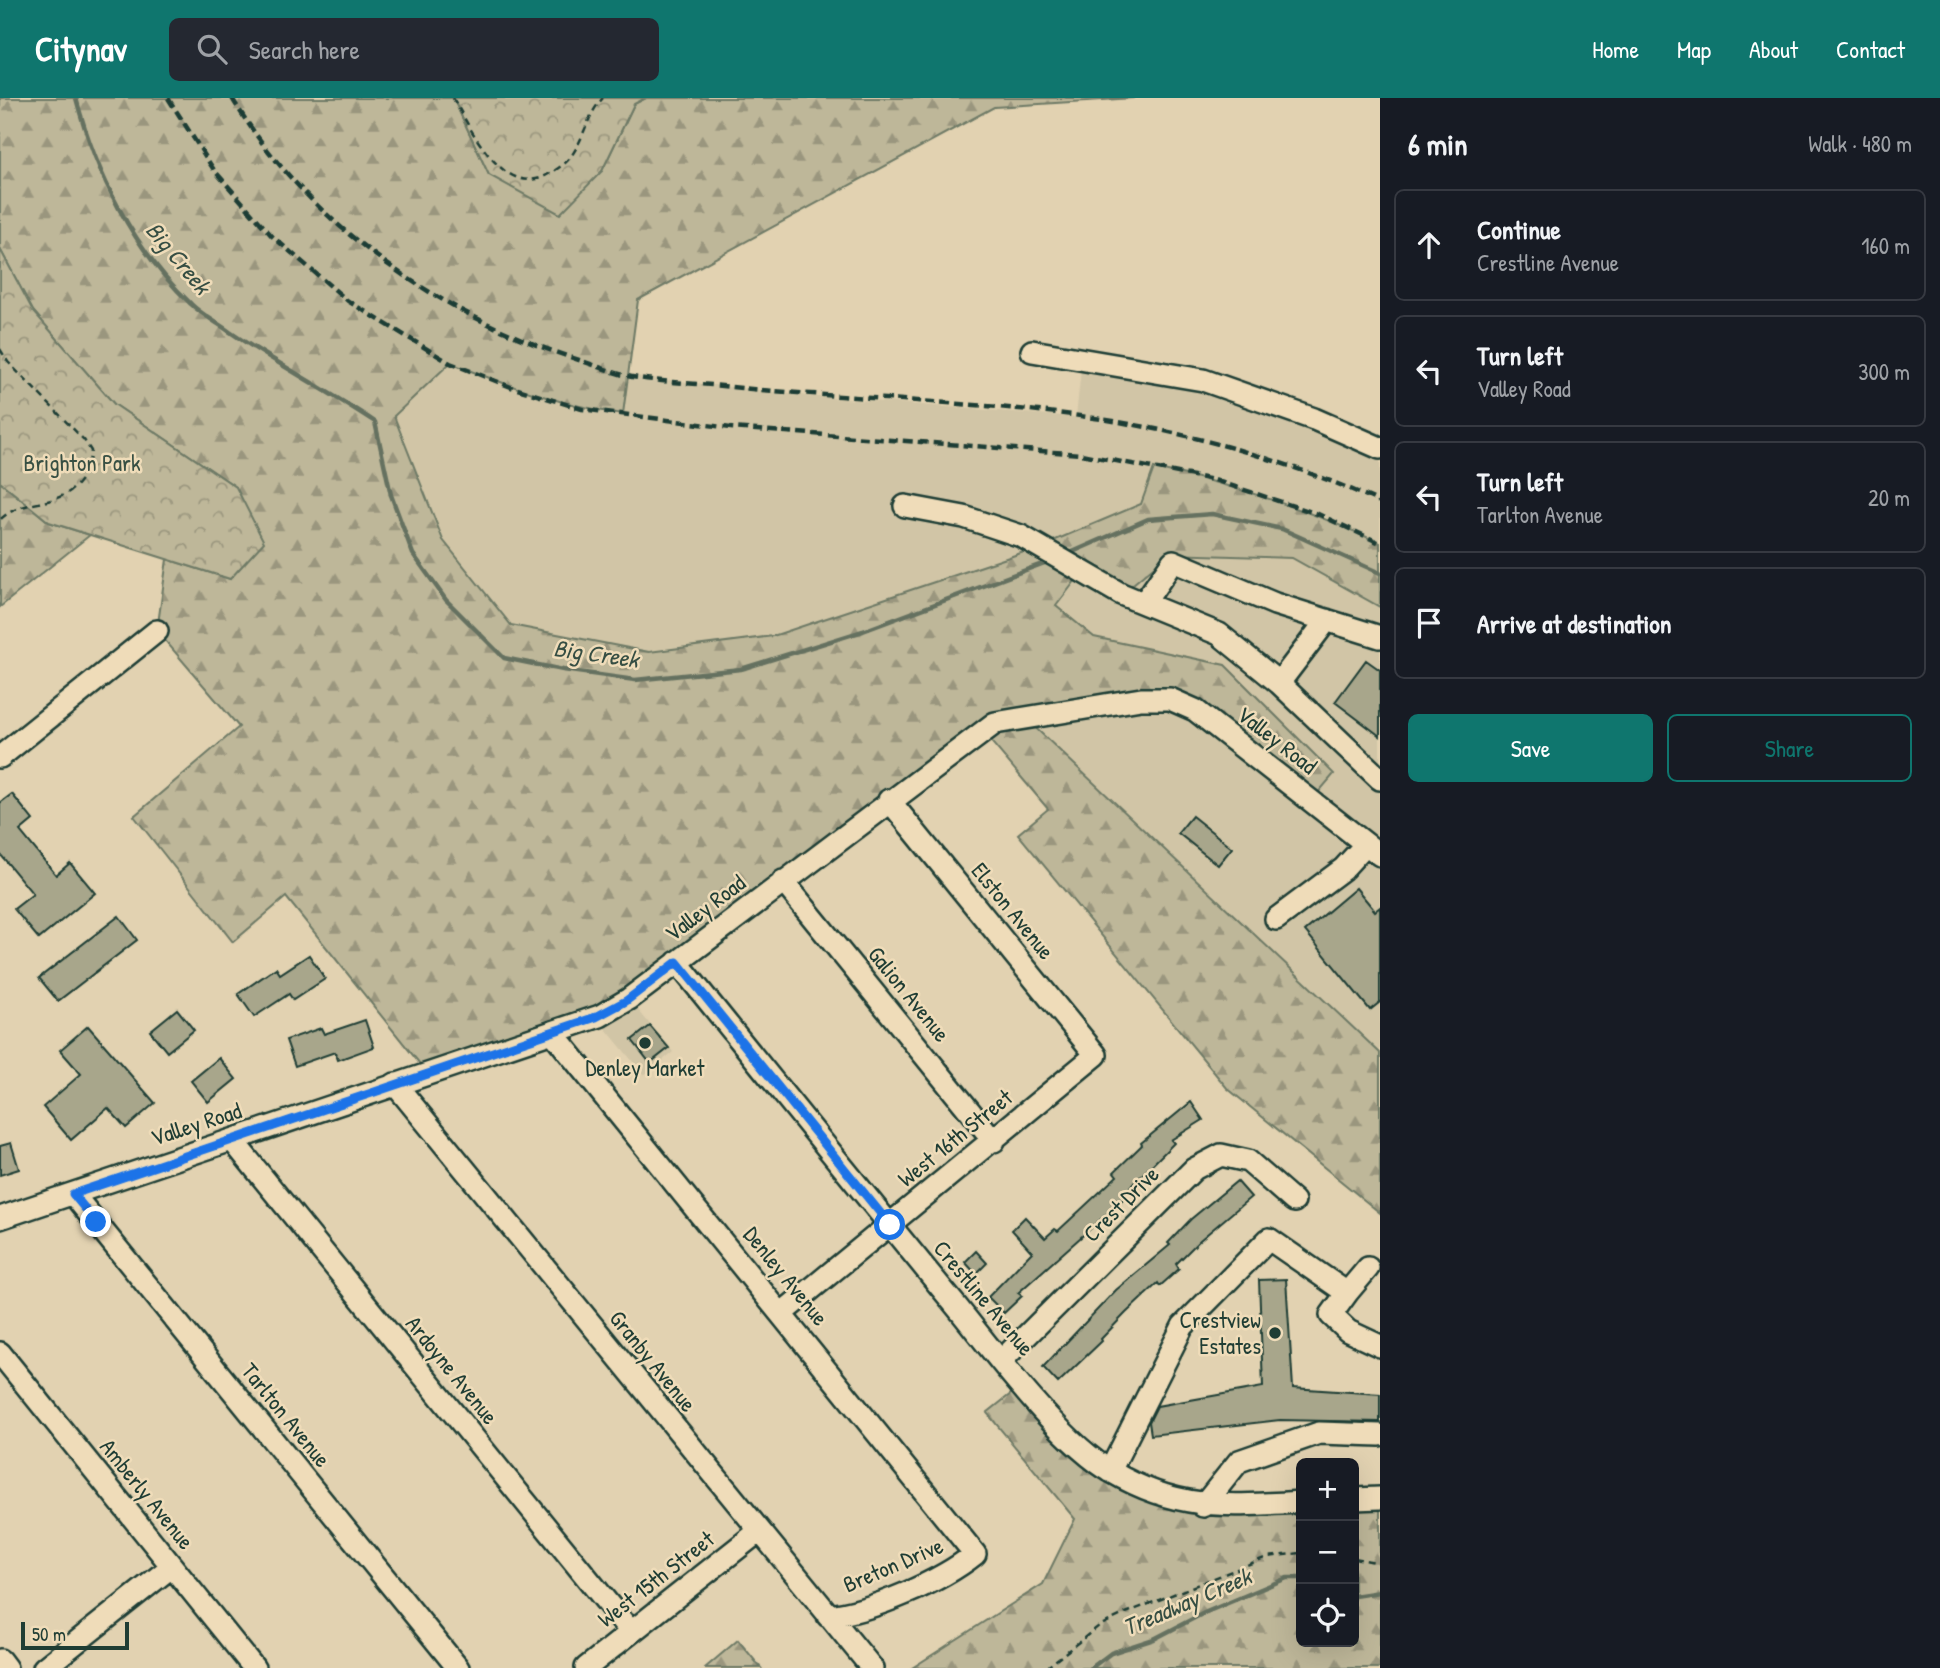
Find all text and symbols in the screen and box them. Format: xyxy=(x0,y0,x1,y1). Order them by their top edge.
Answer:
search box xyxy=(169,18,659,81)
text: Citynav xyxy=(35,27,127,71)
icon: search xyxy=(193,30,231,68)
text: Search here xyxy=(249,32,360,67)
text: Home xyxy=(1592,33,1639,65)
text: Map xyxy=(1677,33,1711,65)
text: About xyxy=(1749,33,1798,65)
text: Contact xyxy=(1836,33,1905,65)
text: 6 min xyxy=(1408,124,1468,164)
text: Walk · 480 m xyxy=(1808,128,1912,159)
text: Continue xyxy=(1477,212,1561,247)
water label: Big Creek xyxy=(138,214,220,302)
icon: ahead xyxy=(1410,226,1448,264)
text: 160 m xyxy=(1861,230,1910,261)
text: Crestline Avenue xyxy=(1477,247,1619,278)
text: Turn left xyxy=(1477,338,1563,373)
icon: left xyxy=(1410,352,1448,390)
text: 300 m xyxy=(1858,356,1910,387)
text: Valley Road xyxy=(1477,373,1571,404)
park label: Brighton Park xyxy=(24,447,141,478)
text: Turn left xyxy=(1477,464,1563,499)
icon: left xyxy=(1410,478,1448,516)
text: 20 m xyxy=(1868,482,1910,513)
text: Tarlton Avenue xyxy=(1477,499,1603,530)
icon: arrive xyxy=(1410,604,1448,642)
text: Arrive at destination xyxy=(1477,606,1672,641)
water label: Big Creek xyxy=(552,631,643,676)
street label: Valley Road xyxy=(1231,699,1324,781)
button: Save xyxy=(1408,714,1653,782)
button: Share xyxy=(1667,714,1912,782)
street label: Elston Avenue xyxy=(965,856,1062,966)
street label: Valley Road xyxy=(658,867,751,948)
street label: Galion Avenue xyxy=(861,939,957,1048)
marker: Denley Market xyxy=(637,1035,653,1051)
place label: Denley Market xyxy=(586,1052,706,1083)
street label: West 16th Street xyxy=(891,1081,1019,1193)
street label: Valley Road xyxy=(146,1094,245,1153)
street label: Crest Drive xyxy=(1076,1159,1166,1249)
route end xyxy=(80,1206,111,1237)
route start xyxy=(874,1209,905,1240)
street label: Denley Avenue xyxy=(737,1220,836,1332)
street label: Crestline Avenue xyxy=(927,1233,1042,1362)
street label: Granby Avenue xyxy=(603,1303,704,1418)
place label: Crestview Estates xyxy=(1179,1304,1261,1361)
street label: Ardoyne Avenue xyxy=(399,1309,506,1430)
marker: Crestview Estates xyxy=(1267,1325,1283,1341)
street label: Tarlton Avenue xyxy=(235,1356,338,1473)
street label: Amberly Avenue xyxy=(93,1432,202,1555)
map controls xyxy=(1296,1458,1359,1647)
button: + xyxy=(1296,1458,1359,1521)
button: − xyxy=(1296,1521,1359,1584)
street label: West 15th Street xyxy=(591,1523,721,1634)
street label: Breton Drive xyxy=(838,1530,948,1599)
water label: Treadway Creek xyxy=(1118,1559,1258,1643)
button: locate xyxy=(1296,1584,1359,1647)
scale bar xyxy=(21,1619,130,1651)
text: 50 m xyxy=(32,1621,66,1647)

